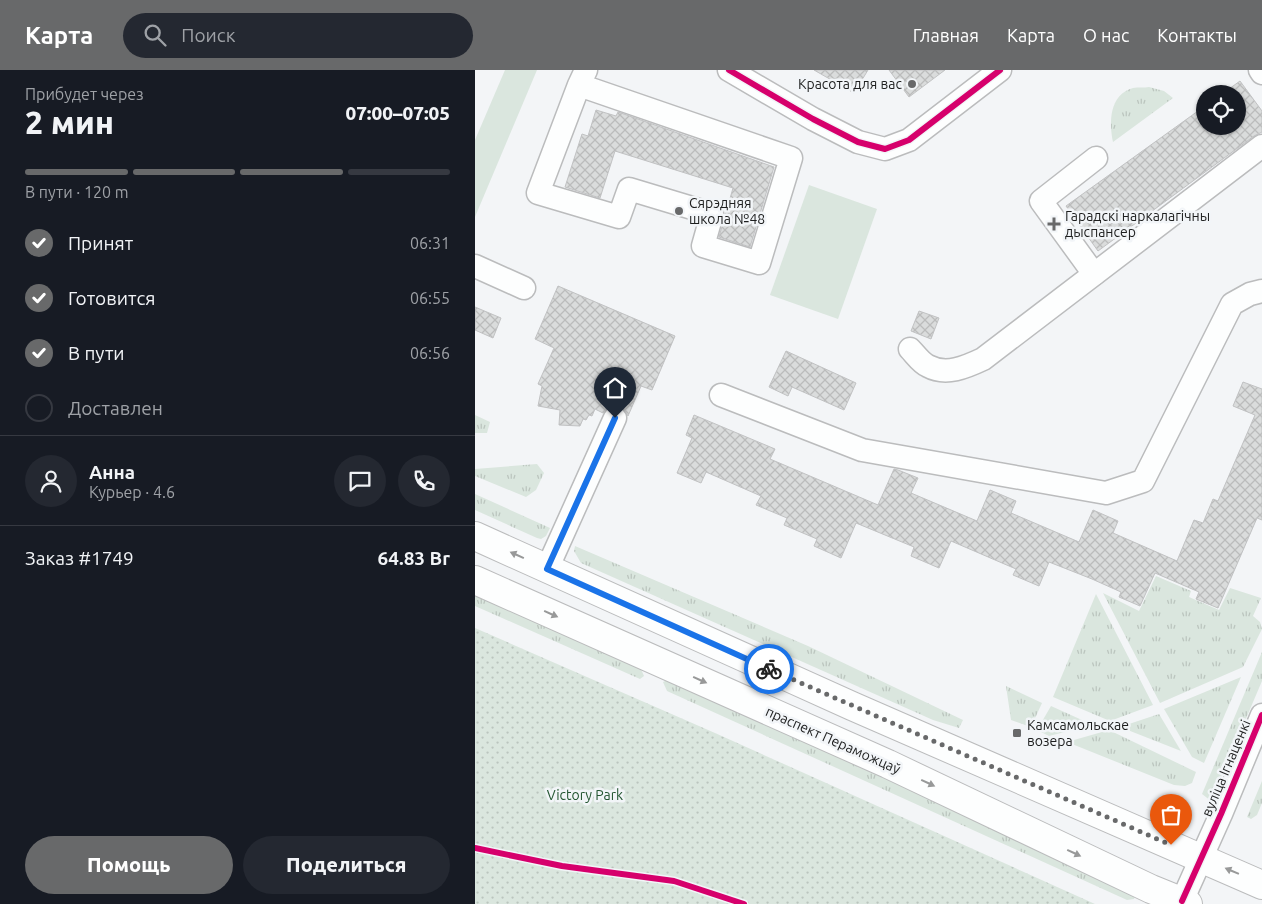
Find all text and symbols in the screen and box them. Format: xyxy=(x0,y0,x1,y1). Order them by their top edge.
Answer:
search box xyxy=(123,13,473,58)
icon: search xyxy=(141,21,169,49)
text: Карта xyxy=(25,22,93,49)
text: Поиск xyxy=(181,24,235,46)
text: Главная xyxy=(913,25,979,45)
text: Карта xyxy=(1007,25,1055,45)
text: О нас xyxy=(1083,25,1129,45)
text: Контакты xyxy=(1157,25,1237,45)
place label: Красота для вас xyxy=(798,76,902,92)
marker: Красота для вас xyxy=(906,78,918,90)
text: Прибудет через xyxy=(25,85,144,103)
map controls xyxy=(1196,85,1246,135)
button: locate xyxy=(1196,85,1246,135)
text: 07:00–07:05 xyxy=(345,102,450,124)
text: 2 мин xyxy=(25,104,114,140)
text: В пути · 120 m xyxy=(25,183,128,201)
place label: Сярэдняя школа №48 xyxy=(689,195,765,227)
marker: Сярэдняя школа №48 xyxy=(673,205,685,217)
place label: Гарадскі наркалагічны дыспансер xyxy=(1065,208,1210,240)
marker: Гарадскі наркалагічны дыспансер xyxy=(1047,217,1061,231)
icon: check xyxy=(25,229,53,257)
text: Принят xyxy=(68,232,133,254)
text: 06:31 xyxy=(410,234,450,252)
icon: check xyxy=(25,284,53,312)
text: Готовится xyxy=(68,287,155,309)
text: 06:55 xyxy=(410,289,450,307)
icon: check xyxy=(25,339,53,367)
text: В пути xyxy=(68,342,125,364)
text: 06:56 xyxy=(410,344,450,362)
pin xyxy=(594,367,636,418)
icon: home xyxy=(601,374,629,402)
text: Доставлен xyxy=(68,397,163,419)
button: person xyxy=(25,455,77,507)
button: chat xyxy=(334,455,386,507)
button: phone xyxy=(398,455,450,507)
text: Анна xyxy=(89,461,135,483)
text: Курьер · 4.6 xyxy=(89,483,175,501)
text: Заказ #1749 xyxy=(25,547,134,569)
text: 64.83 Br xyxy=(378,547,450,569)
one-way arrow xyxy=(510,551,524,559)
one-way arrow xyxy=(544,610,558,618)
courier xyxy=(744,644,794,694)
icon: bike xyxy=(755,655,783,683)
one-way arrow xyxy=(693,677,707,685)
street label: праспект Пераможцаў xyxy=(763,703,903,777)
place label: Камсамольскае возера xyxy=(1027,717,1129,749)
street label: вуліца Ігнаценкі xyxy=(1198,717,1254,819)
marker: Камсамольскае возера xyxy=(1011,727,1023,739)
one-way arrow xyxy=(921,779,935,787)
park label: Victory Park xyxy=(547,787,623,803)
pin xyxy=(1150,794,1192,845)
icon: bag xyxy=(1157,801,1185,829)
button: Помощь xyxy=(25,836,233,894)
button: Поделиться xyxy=(243,836,450,894)
one-way arrow xyxy=(1067,849,1082,857)
one-way arrow xyxy=(1225,867,1239,875)

